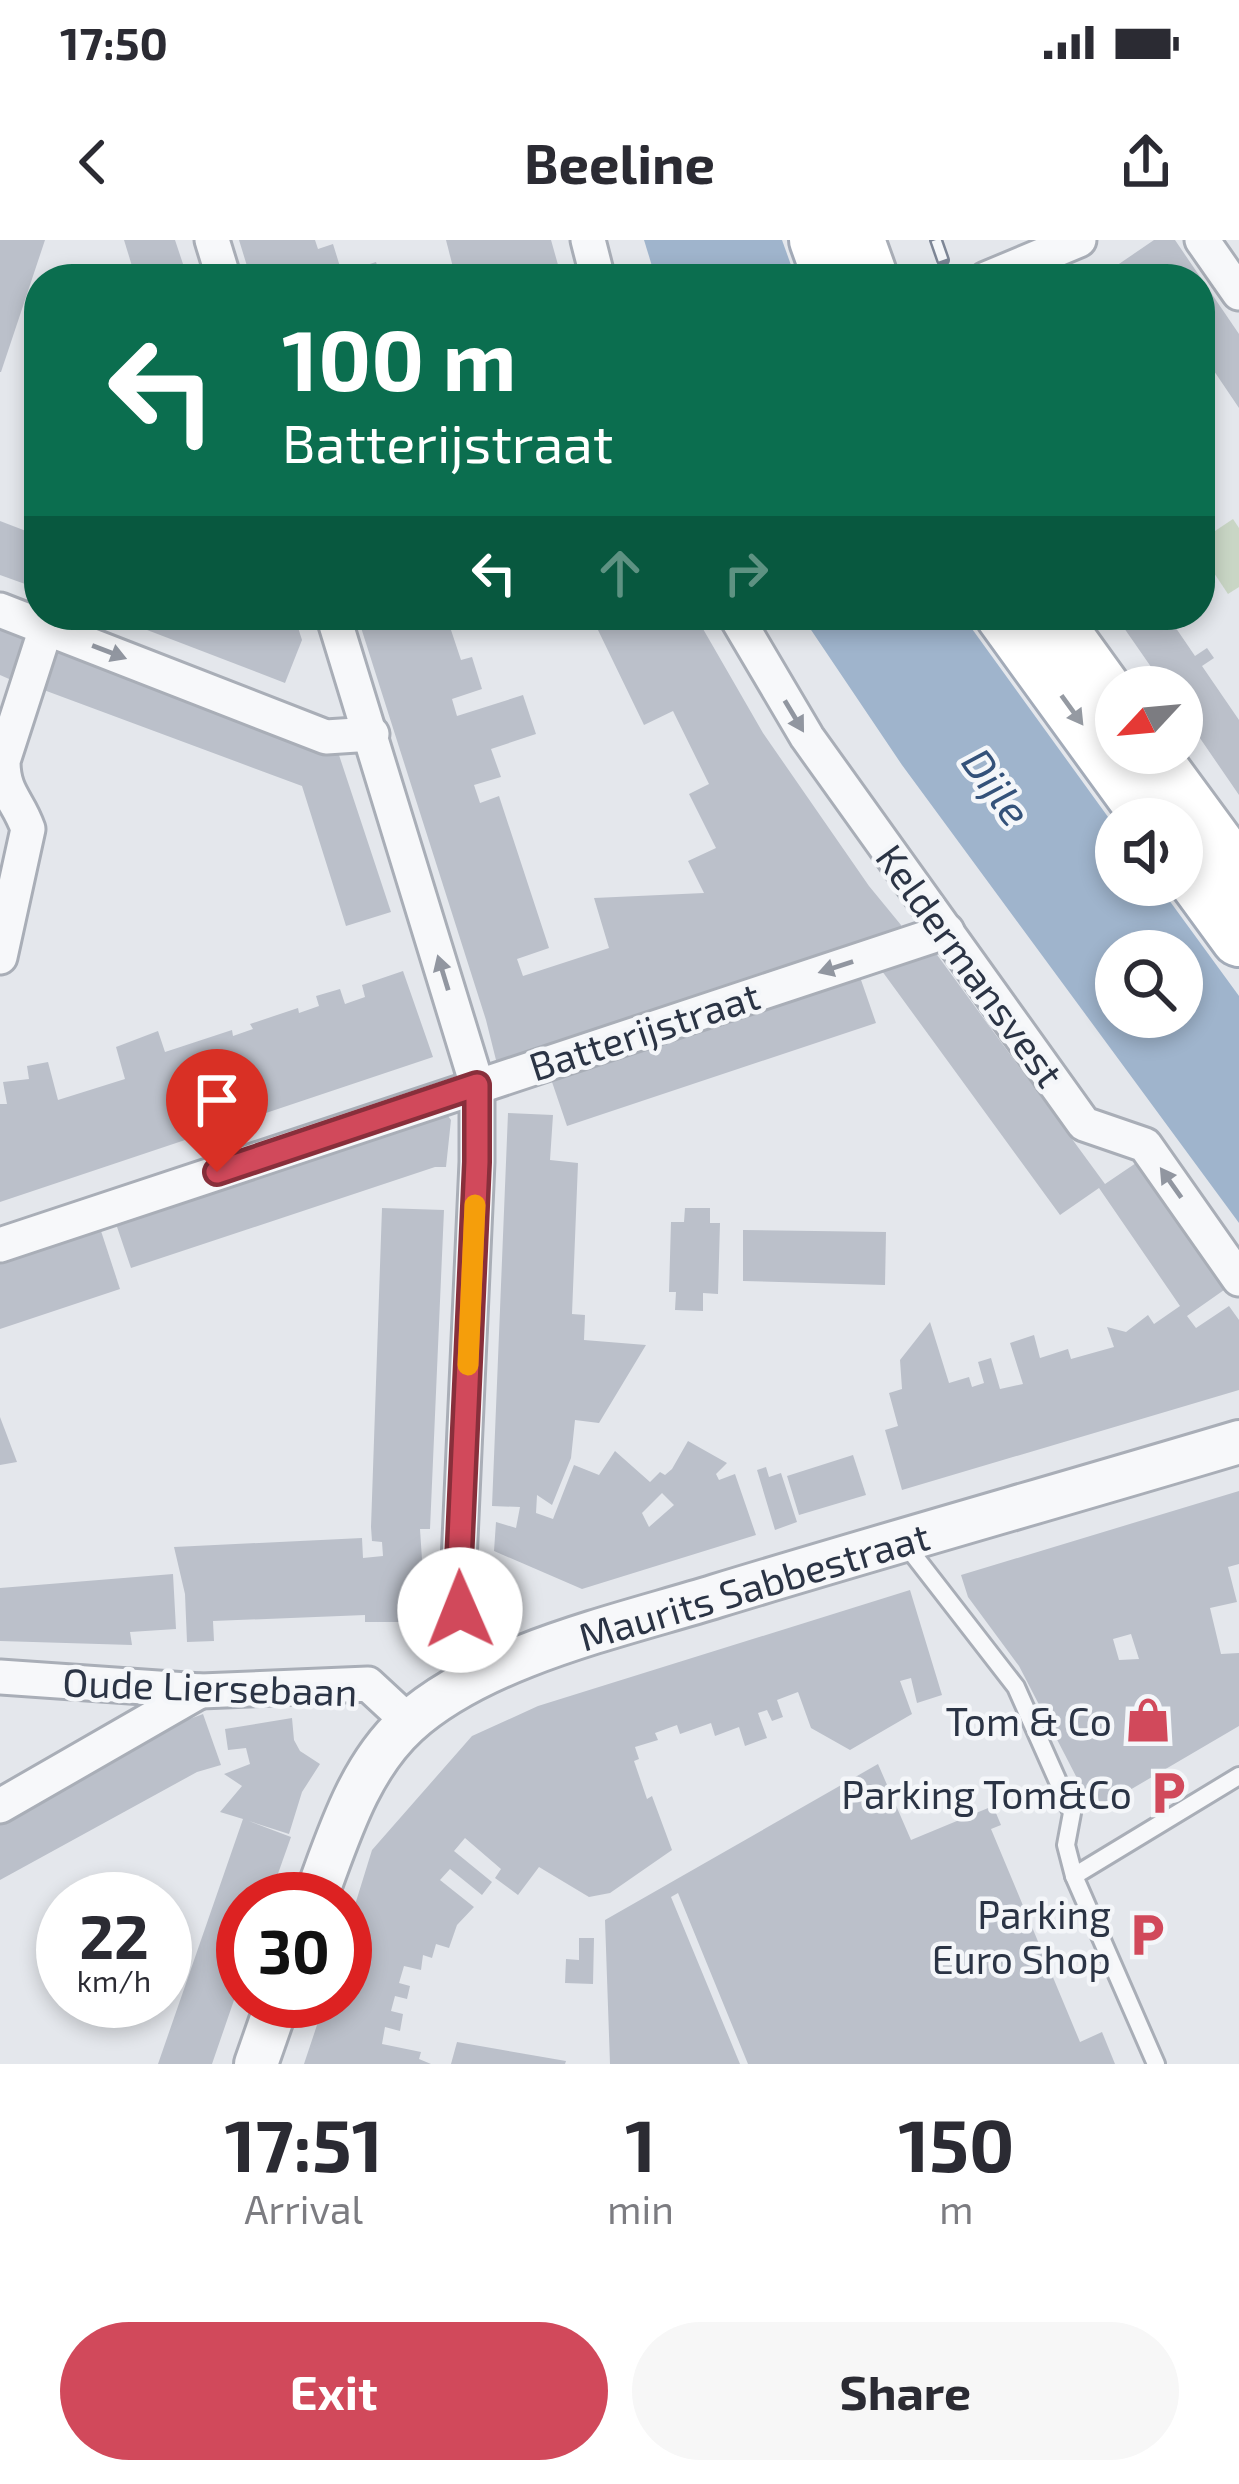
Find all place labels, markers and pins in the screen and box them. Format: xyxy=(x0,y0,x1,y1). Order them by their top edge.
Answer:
pin xyxy=(166,1049,268,1172)
shop icon: Tom & Co xyxy=(1123,1695,1173,1745)
place label: Tom & Co xyxy=(946,1697,1112,1744)
parking icon: Parking Tom&Co xyxy=(1143,1768,1193,1818)
place label: Parking Tom&Co xyxy=(841,1770,1132,1817)
place label: Parking Euro Shop xyxy=(932,1890,1111,1982)
parking icon: Parking Euro Shop xyxy=(1122,1910,1172,1960)

